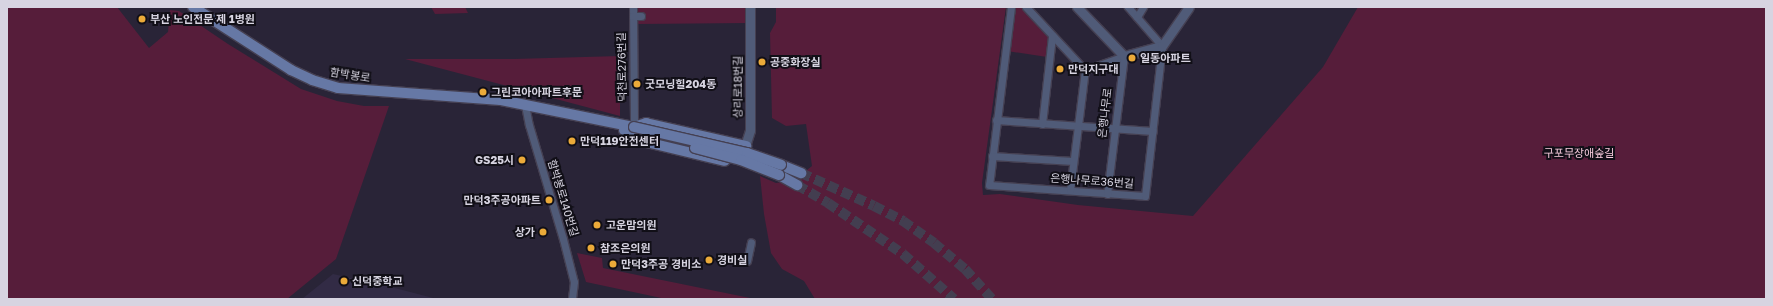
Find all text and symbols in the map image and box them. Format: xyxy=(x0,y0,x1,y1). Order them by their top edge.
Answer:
place label: 부산 노인전문 제 1병원 xyxy=(150,12,255,26)
marker: 부산 노인전문 제 1병원 xyxy=(137,14,147,24)
street label: 덕천로276번길 xyxy=(615,32,629,102)
place label: 일동아파트 xyxy=(1140,51,1191,65)
marker: 일동아파트 xyxy=(1127,53,1137,63)
place label: 공중화장실 xyxy=(770,55,821,69)
street label: 상리로18번길 xyxy=(731,56,745,118)
marker: 공중화장실 xyxy=(757,57,767,67)
place label: 만덕지구대 xyxy=(1068,62,1119,76)
marker: 만덕지구대 xyxy=(1055,64,1065,74)
street label: 함박봉로 xyxy=(329,65,371,85)
place label: 굿모닝힐204동 xyxy=(645,77,716,91)
marker: 굿모닝힐204동 xyxy=(632,79,642,89)
place label: 그린코아아파트후문 xyxy=(491,85,582,99)
marker: 그린코아아파트후문 xyxy=(478,87,488,97)
street label: 은행나무로 xyxy=(1095,87,1115,139)
place label: 만덕119안전센터 xyxy=(580,134,659,148)
marker: 만덕119안전센터 xyxy=(567,136,577,146)
park label: 구포무장애숲길 xyxy=(1544,146,1614,160)
place label: GS25시 xyxy=(475,153,514,167)
marker: GS25시 xyxy=(517,155,527,165)
street label: 함박봉로140번길 xyxy=(545,158,581,238)
street label: 은행나무로36번길 xyxy=(1050,171,1134,191)
place label: 만덕3주공아파트 xyxy=(463,193,541,207)
marker: 만덕3주공아파트 xyxy=(544,195,554,205)
place label: 고운맘의원 xyxy=(606,218,657,232)
marker: 고운맘의원 xyxy=(591,219,603,231)
place label: 상가 xyxy=(515,225,535,239)
marker: 상가 xyxy=(538,227,548,237)
place label: 참조은의원 xyxy=(600,241,651,255)
marker: 참조은의원 xyxy=(585,242,597,254)
place label: 경비실 xyxy=(717,253,747,267)
marker: 경비실 xyxy=(704,255,714,265)
place label: 만덕3주공 경비소 xyxy=(621,257,701,271)
marker: 만덕3주공 경비소 xyxy=(608,259,618,269)
place label: 신덕중학교 xyxy=(352,274,403,288)
marker: 신덕중학교 xyxy=(339,276,349,286)

